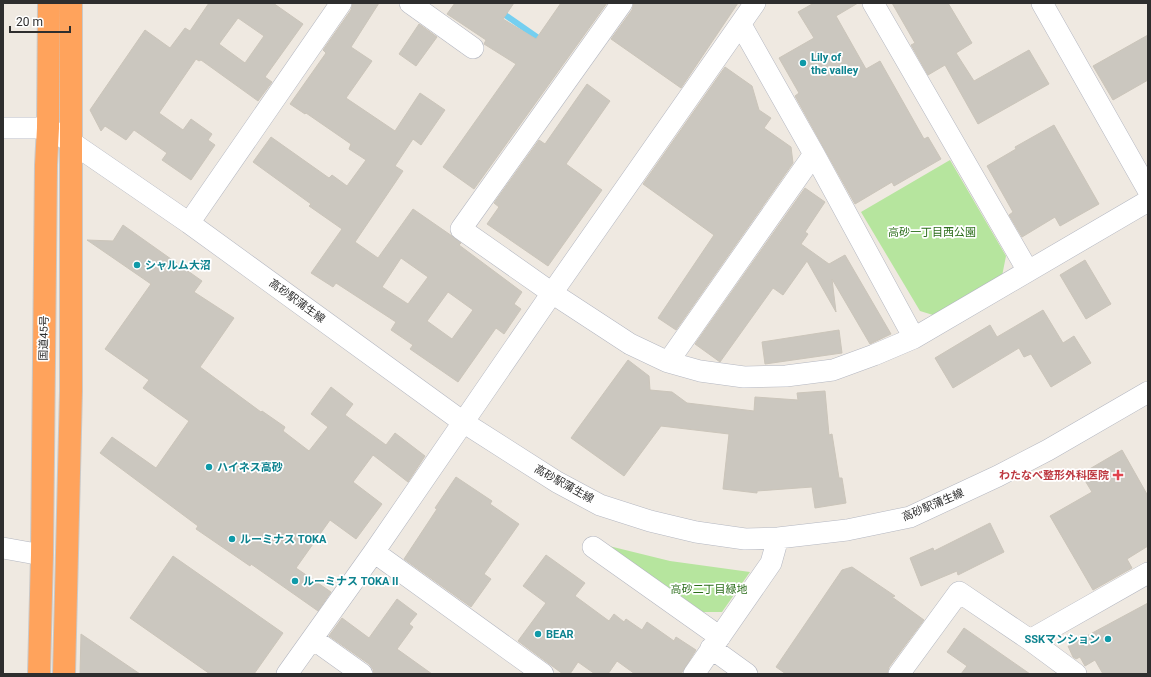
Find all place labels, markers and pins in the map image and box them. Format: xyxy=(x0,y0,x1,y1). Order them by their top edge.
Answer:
place label: Lily of the valley xyxy=(811,51,859,77)
marker: Lily of the valley xyxy=(798,58,808,68)
place label: シャルム大沼 xyxy=(145,259,211,272)
marker: シャルム大沼 xyxy=(132,260,142,270)
place label: ハイネス高砂 xyxy=(217,461,283,474)
marker: ハイネス高砂 xyxy=(204,462,214,472)
place label: わたなべ整形外科医院 xyxy=(999,469,1109,482)
marker: わたなべ整形外科医院 xyxy=(1112,469,1124,481)
place label: ルーミナス TOKA xyxy=(240,533,327,546)
marker: ルーミナス TOKA xyxy=(227,534,237,544)
place label: ルーミナス TOKA II xyxy=(303,575,399,588)
marker: ルーミナス TOKA II xyxy=(290,576,300,586)
place label: BEAR xyxy=(546,628,574,641)
marker: BEAR xyxy=(533,629,543,639)
place label: SSKマンション xyxy=(1024,633,1100,646)
marker: SSKマンション xyxy=(1103,634,1113,644)

